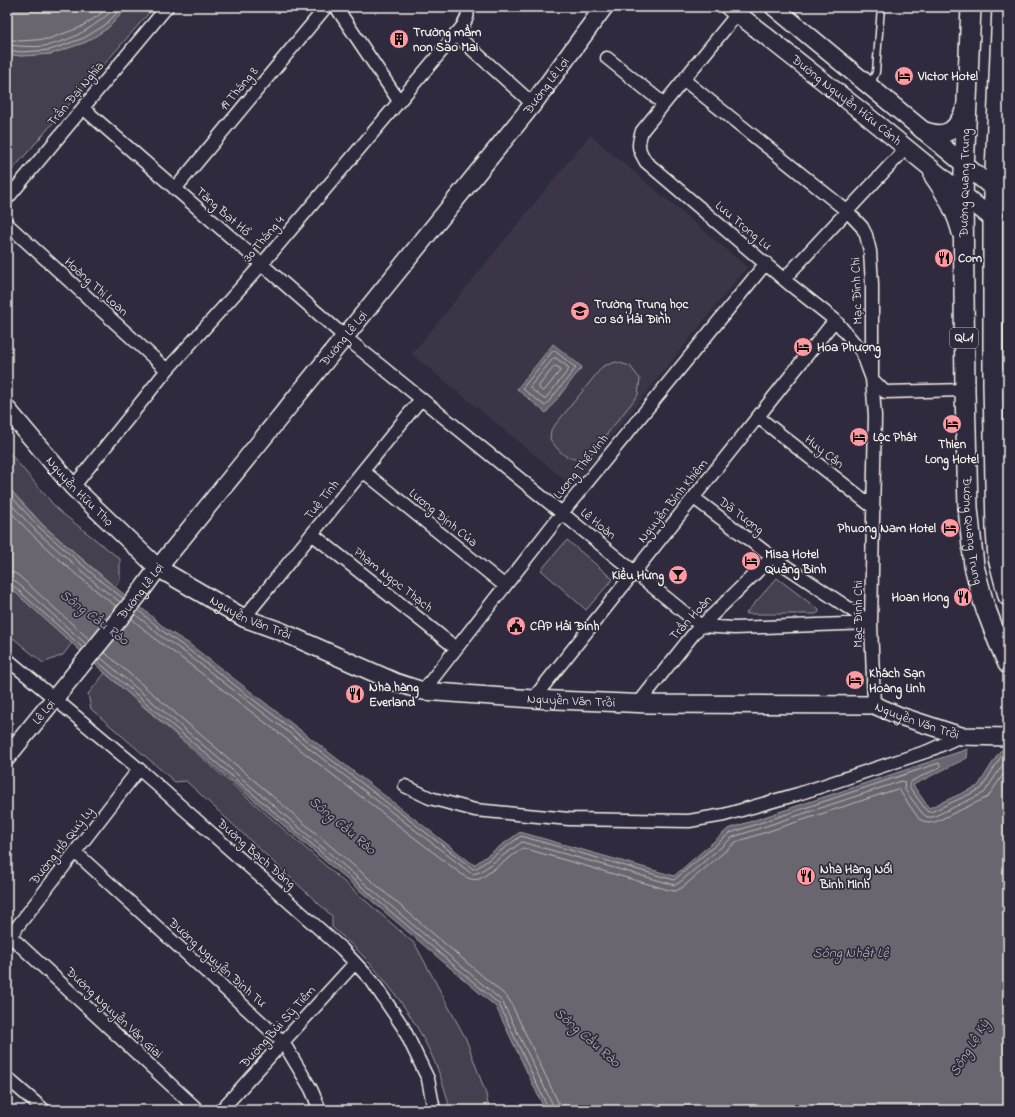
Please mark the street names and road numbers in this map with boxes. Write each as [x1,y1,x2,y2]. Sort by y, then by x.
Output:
street label: Đường Nguyễn Hữu Cảnh [787,50,906,150]
street label: Đường Lê Lợi [518,53,574,119]
street label: Trần Đại Nghĩa [43,57,110,131]
street label: 19 Tháng 8 [215,63,264,116]
street label: Đường Quang Trung [955,128,976,238]
street label: Tăng Bạt Hổ [191,183,255,242]
street label: Lưu Trọng Lư [710,197,776,257]
street label: 30 Tháng 4 [239,211,290,267]
street label: Hoàng Thị Loan [59,253,132,322]
street label: Mạc Đĩnh Chi [846,257,868,325]
street label: Đường Lê Lợi [314,306,372,371]
road number: QL.1 [950,328,978,348]
street label: Lương Thế Vinh [549,430,614,504]
street label: Huy Cận [800,430,848,474]
street label: Nguyễn Hữu Thọ [41,452,118,531]
street label: Nguyễn Bỉnh Khiêm [633,455,714,548]
street label: Đường Quang Trung [957,475,988,587]
street label: Tuệ Tĩnh [300,476,344,524]
street label: Lương Định Của [404,484,482,553]
street label: Dã Tượng [713,492,768,540]
street label: Lê Hoàn [576,504,620,544]
street label: Phạm Ngọc Thạch [349,543,437,618]
street label: Đường Lê Lợi [112,558,168,624]
street label: Mạc Đĩnh Chi [849,580,868,648]
street label: Nguyễn Văn Trỗi [206,591,295,644]
street label: Trần Hoàn [665,591,717,645]
street label: Nguyễn Văn Trỗi [526,689,616,712]
street label: Lê Lợi [27,695,60,729]
street label: Nguyễn Văn Trỗi [872,697,962,744]
street label: Đường Hồ Quý Ly [25,803,100,891]
street label: Đường Bạch Đằng [211,814,300,894]
street label: Đường Nguyễn Đình Tư [162,913,271,1013]
street label: Đường Nguyễn Văn Giai [60,962,167,1064]
street label: Đường Bùi Sỹ Tiêm [235,981,321,1074]

